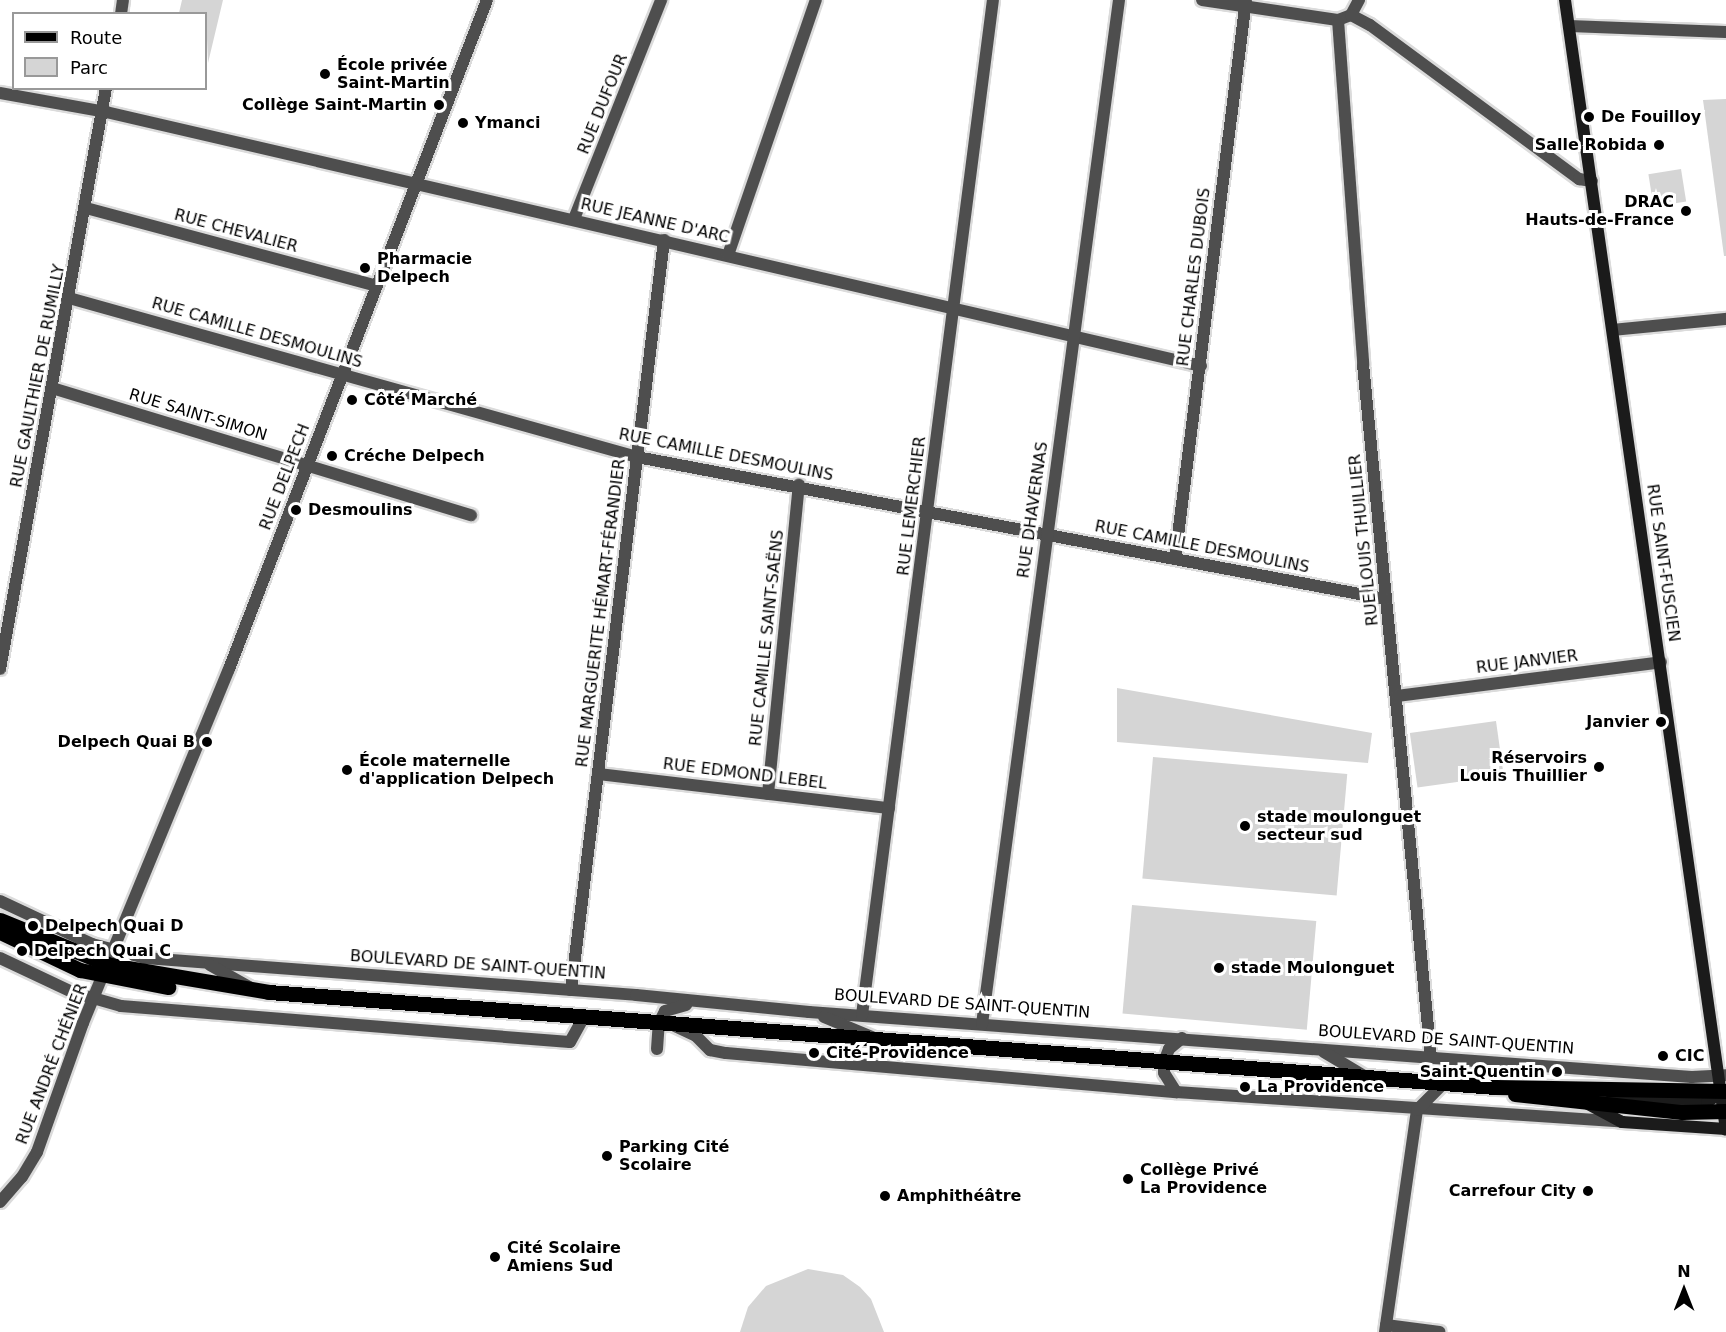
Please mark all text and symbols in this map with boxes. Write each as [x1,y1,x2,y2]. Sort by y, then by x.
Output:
legend [12,12,207,90]
text: Route [70,27,122,48]
street label: RUE DUFOUR [574,51,632,157]
place label: École privée Saint-Martin [337,55,450,93]
text: Parc [70,57,108,78]
marker: École privée Saint-Martin [318,67,332,81]
place label: Collège Saint-Martin [242,95,427,115]
marker: Collège Saint-Martin [432,98,446,112]
place label: De Fouilloy [1601,107,1701,127]
marker: De Fouilloy [1582,110,1596,124]
place label: Ymanci [475,113,540,133]
marker: Ymanci [456,116,470,130]
place label: Salle Robida [1535,135,1647,155]
marker: Salle Robida [1652,138,1666,152]
street label: RUE CHARLES DUBOIS [1174,187,1214,367]
place label: DRAC Hauts-de-France [1525,192,1674,230]
street label: RUE JEANNE D'ARC [579,195,731,247]
marker: DRAC Hauts-de-France [1679,204,1693,218]
street label: RUE CHEVALIER [172,205,300,257]
place label: Pharmacie Delpech [377,249,472,287]
marker: Pharmacie Delpech [358,261,372,275]
street label: RUE GAULTHIER DE RUMILLY [7,263,69,489]
street label: RUE CAMILLE DESMOULINS [150,294,364,372]
street label: RUE SAINT-SIMON [127,385,269,445]
place label: Côté Marché [364,390,477,410]
marker: Côté Marché [345,393,359,407]
street label: RUE DELPECH [256,421,314,533]
street label: RUE CAMILLE DESMOULINS [617,425,835,485]
street label: RUE LEMERCHIER [894,435,930,577]
street label: RUE DHAVERNAS [1014,441,1052,579]
place label: Créche Delpech [344,446,485,466]
marker: Créche Delpech [325,449,339,463]
street label: RUE LOUIS THUILLIER [1345,453,1383,627]
street label: RUE MARGUERITE HÉMART-FÉRANDIER [573,458,629,768]
street label: RUE SAINT-FUSCIEN [1642,483,1684,643]
place label: Desmoulins [308,500,413,520]
marker: Desmoulins [289,503,303,517]
street label: RUE CAMILLE DESMOULINS [1093,517,1311,577]
street label: RUE CAMILLE SAINT-SAËNS [746,529,788,747]
street label: RUE JANVIER [1475,646,1579,678]
place label: Janvier [1586,712,1649,732]
marker: Janvier [1654,715,1668,729]
place label: Delpech Quai B [58,732,195,752]
marker: Delpech Quai B [200,735,214,749]
place label: Réservoirs Louis Thuillier [1459,748,1587,786]
place label: École maternelle d'application Delpech [359,751,554,789]
street label: RUE EDMOND LEBEL [662,754,828,794]
marker: Réservoirs Louis Thuillier [1592,760,1606,774]
marker: École maternelle d'application Delpech [340,763,354,777]
place label: stade moulonguet secteur sud [1257,807,1421,845]
marker: stade moulonguet secteur sud [1238,819,1252,833]
place label: Delpech Quai D [45,916,183,936]
marker: Delpech Quai D [26,919,40,933]
place label: Delpech Quai C [34,941,171,961]
marker: Delpech Quai C [15,944,29,958]
street label: BOULEVARD DE SAINT-QUENTIN [349,946,607,984]
place label: stade Moulonguet [1231,958,1394,978]
marker: stade Moulonguet [1212,961,1226,975]
street label: RUE ANDRÉ CHÉNIER [12,981,92,1147]
street label: BOULEVARD DE SAINT-QUENTIN [833,985,1091,1023]
street label: BOULEVARD DE SAINT-QUENTIN [1317,1021,1575,1059]
place label: Cité-Providence [826,1043,969,1063]
marker: Cité-Providence [807,1046,821,1060]
place label: CIC [1675,1046,1704,1066]
marker: CIC [1656,1049,1670,1063]
place label: Saint-Quentin [1420,1062,1545,1082]
marker: Saint-Quentin [1550,1065,1564,1079]
place label: La Providence [1257,1077,1384,1097]
marker: La Providence [1238,1080,1252,1094]
place label: Parking Cité Scolaire [619,1137,729,1175]
marker: Parking Cité Scolaire [600,1149,614,1163]
place label: Collège Privé La Providence [1140,1160,1267,1198]
marker: Collège Privé La Providence [1121,1172,1135,1186]
place label: Carrefour City [1449,1181,1576,1201]
marker: Carrefour City [1581,1184,1595,1198]
place label: Amphithéâtre [897,1186,1021,1206]
marker: Amphithéâtre [878,1189,892,1203]
place label: Cité Scolaire Amiens Sud [507,1238,621,1276]
marker: Cité Scolaire Amiens Sud [488,1250,502,1264]
north arrow [1654,1260,1714,1320]
text: N [1677,1262,1691,1281]

